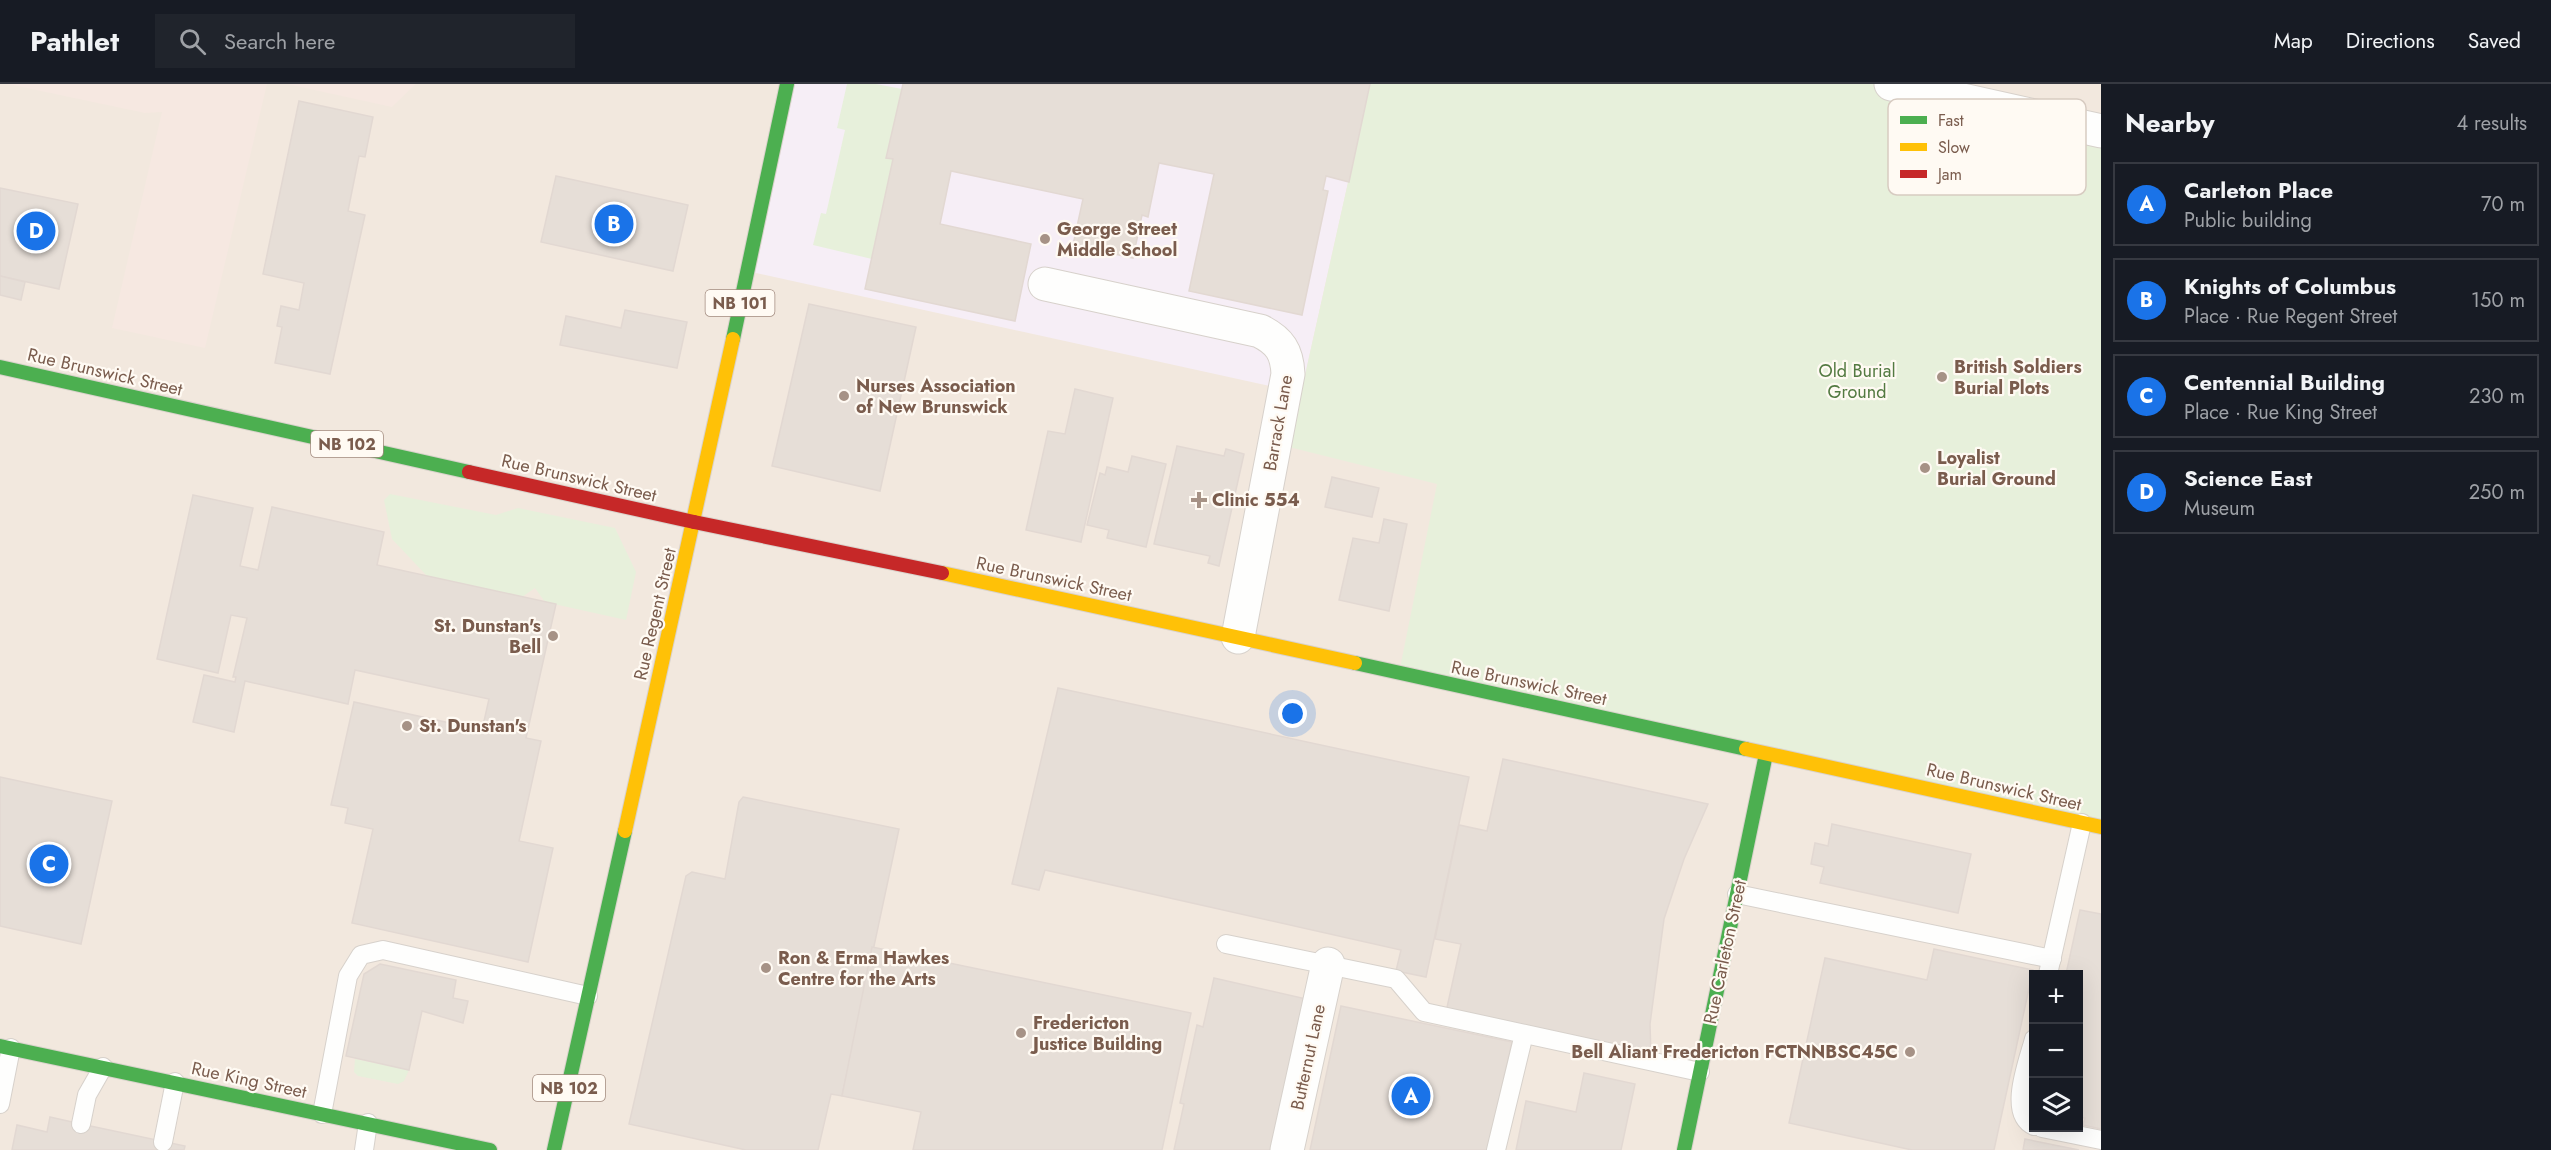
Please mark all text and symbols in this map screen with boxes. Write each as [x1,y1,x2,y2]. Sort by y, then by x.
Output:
search box [155,14,575,68]
text: Pathlet [30,21,119,62]
icon: search [176,25,209,58]
text: Search here [224,25,335,57]
text: Map [2274,26,2313,56]
text: Directions [2346,26,2435,56]
text: Saved [2468,26,2521,56]
legend [1888,99,2086,195]
text: Nearby [2125,104,2214,142]
text: Fast [1938,109,1964,132]
text: 4 results [2456,109,2527,138]
text: Slow [1938,136,1970,159]
text: Jam [1936,163,1962,186]
text: Carleton Place [2184,174,2333,206]
text: A [2139,190,2154,219]
text: 70 m [2481,190,2525,219]
pin: B [594,202,634,246]
text: Public building [2184,206,2312,235]
pin: D [16,208,56,254]
place label: George Street Middle School [1057,216,1177,263]
marker: George Street Middle School [1038,232,1052,246]
text: Knights of Columbus [2184,270,2396,302]
text: B [2140,286,2153,315]
text: 150 m [2471,286,2525,315]
road number: NB 101 [706,290,774,316]
text: Place · Rue Regent Street [2184,302,2397,331]
street label: Rue Brunswick Street [25,342,186,403]
place label: British Soldiers Burial Plots [1954,354,2082,401]
park label: Old Burial Ground [1818,358,1896,405]
text: Centennial Building [2184,366,2385,398]
marker: British Soldiers Burial Plots [1935,370,1949,384]
place label: Nurses Association of New Brunswick [856,373,1016,420]
street label: Barrack Lane [1257,373,1299,473]
text: C [2139,382,2154,411]
text: 230 m [2469,382,2525,411]
marker: Nurses Association of New Brunswick [837,389,851,403]
text: Place · Rue King Street [2184,398,2377,427]
road number: NB 102 [311,431,383,457]
place label: Loyalist Burial Ground [1937,445,2056,492]
street label: Rue Brunswick Street [499,448,660,509]
marker: Loyalist Burial Ground [1918,461,1932,475]
text: Science East [2184,462,2312,494]
text: D [2139,478,2154,507]
text: 250 m [2469,478,2525,507]
place label: Clinic 554 [1212,487,1300,513]
marker: Clinic 554 [1190,491,1208,509]
text: Museum [2184,494,2255,523]
street label: Rue Regent Street [627,545,683,683]
street label: Rue Brunswick Street [974,550,1135,608]
place label: St. Dunstan's Bell [434,613,541,660]
marker: St. Dunstan's Bell [546,629,560,643]
street label: Rue Brunswick Street [1449,654,1610,712]
your location [1278,699,1307,728]
place label: St. Dunstan's [419,713,526,739]
marker: St. Dunstan's [400,719,414,733]
street label: Rue Brunswick Street [1924,757,2085,818]
pin: C [29,842,68,886]
street label: Rue Carleton Street [1697,877,1753,1026]
place label: Ron & Erma Hawkes Centre for the Arts [778,945,949,992]
marker: Ron & Erma Hawkes Centre for the Arts [759,961,773,975]
map controls [2029,970,2083,1132]
button: + [2029,970,2083,1024]
street label: Butternut Lane [1284,1002,1332,1112]
place label: Fredericton Justice Building [1030,1010,1162,1057]
button: − [2029,1024,2083,1078]
marker: Fredericton Justice Building [1014,1026,1028,1040]
place label: Bell Aliant Fredericton FCTNNBSC45C [1571,1039,1898,1065]
marker: Bell Aliant Fredericton FCTNNBSC45C [1903,1045,1917,1059]
street label: Rue King Street [189,1055,310,1105]
pin: A [1392,1074,1430,1118]
road number: NB 102 [533,1075,605,1101]
button: layers [2029,1078,2083,1132]

